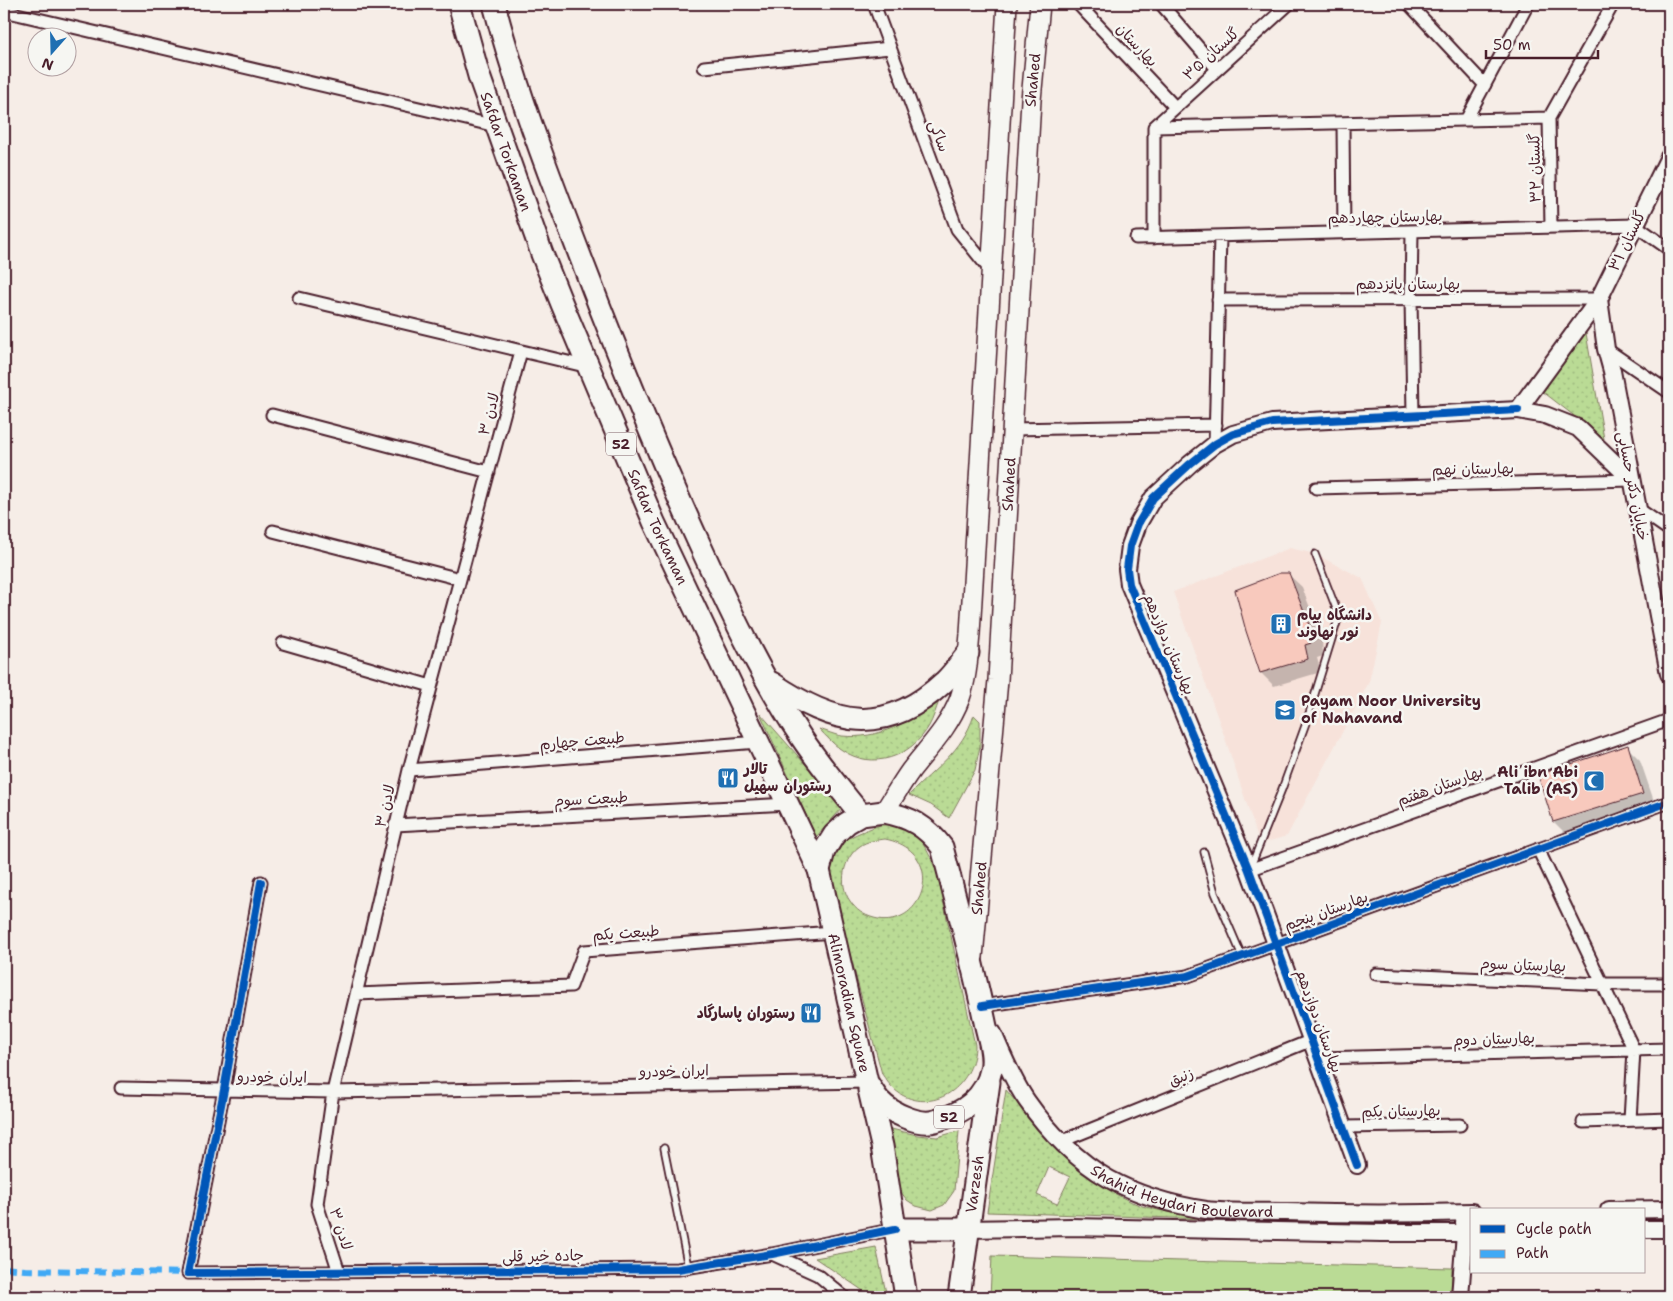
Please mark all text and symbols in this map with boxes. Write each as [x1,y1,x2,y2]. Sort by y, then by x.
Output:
street label: بهارستان [1112,19,1162,71]
street label: گلستان ۳۵ [1178,23,1244,85]
north arrow [28,28,78,78]
scale bar [1486,28,1598,60]
text: 50 m [1493,35,1531,55]
street label: Shahed [1021,52,1045,108]
text: N [39,54,56,75]
street label: Safdar Torkaman [475,89,536,214]
street label: ساکی [924,117,954,155]
street label: گلستان ۳۲ [1524,133,1546,203]
street label: بهارستان چهاردهم [1327,206,1443,230]
street label: گلستان ۳۱ [1604,207,1650,275]
street label: بهارستان پانزدهم [1356,274,1460,296]
street label: لادن ۳ [474,390,504,438]
street label: خیابان دکتر حسابی [1613,430,1653,542]
road number: 52 [606,432,636,456]
street label: Shahed [998,457,1021,512]
street label: بهارستان نهم [1432,458,1514,482]
street label: Safdar Torkaman [623,466,692,588]
street label: بهارستان دوازدهم [1138,590,1199,698]
place label: دانشگاه پیام نور نهاوند [1297,605,1372,642]
building icon: دانشگاه پیام نور نهاوند [1269,612,1293,636]
place label: Payam Noor University of Nahavand [1301,691,1481,728]
school or university icon: Payam Noor University of Nahavand [1273,698,1297,722]
street label: طبیعت چهارم [539,727,626,756]
place label: تالار رستوران سهیل [742,759,832,796]
street label: بهارستان هفتم [1394,761,1486,813]
place label: Ali ibn Abi Talib (AS) [1497,762,1578,799]
restaurant icon: تالار رستوران سهیل [716,766,740,790]
mosque icon: Ali ibn Abi Talib (AS) [1582,769,1606,793]
street label: لادن ۳ [370,783,400,829]
street label: طبیعت سوم [553,787,629,813]
street label: Shahed [967,860,992,916]
street label: بهارستان پنجم [1281,887,1371,937]
street label: طبیعت یکم [592,921,660,947]
street label: Alimoradian Square [823,931,875,1075]
street label: بهارستان سوم [1480,954,1566,978]
street label: بهارستان دوازدهم [1290,966,1347,1076]
restaurant icon: رستوران پاسارگاد [799,1001,823,1025]
place label: رستوران پاسارگاد [697,1003,795,1023]
street label: بهارستان دوم [1453,1028,1535,1052]
street label: ایران خودرو [638,1060,709,1082]
street label: زنبق [1166,1063,1196,1091]
street label: ایران خودرو [236,1066,307,1088]
street label: بهارستان یکم [1361,1100,1441,1124]
road number: 52 [934,1106,964,1128]
street label: Varzesh [961,1154,989,1214]
street label: Shahid Heydari Boulevard [1087,1160,1274,1222]
street label: لادن ۳ [325,1205,357,1253]
legend [1470,1208,1646,1274]
text: Cycle path [1516,1219,1592,1239]
text: Path [1516,1243,1549,1263]
street label: جاده خیر قلی [502,1245,584,1267]

